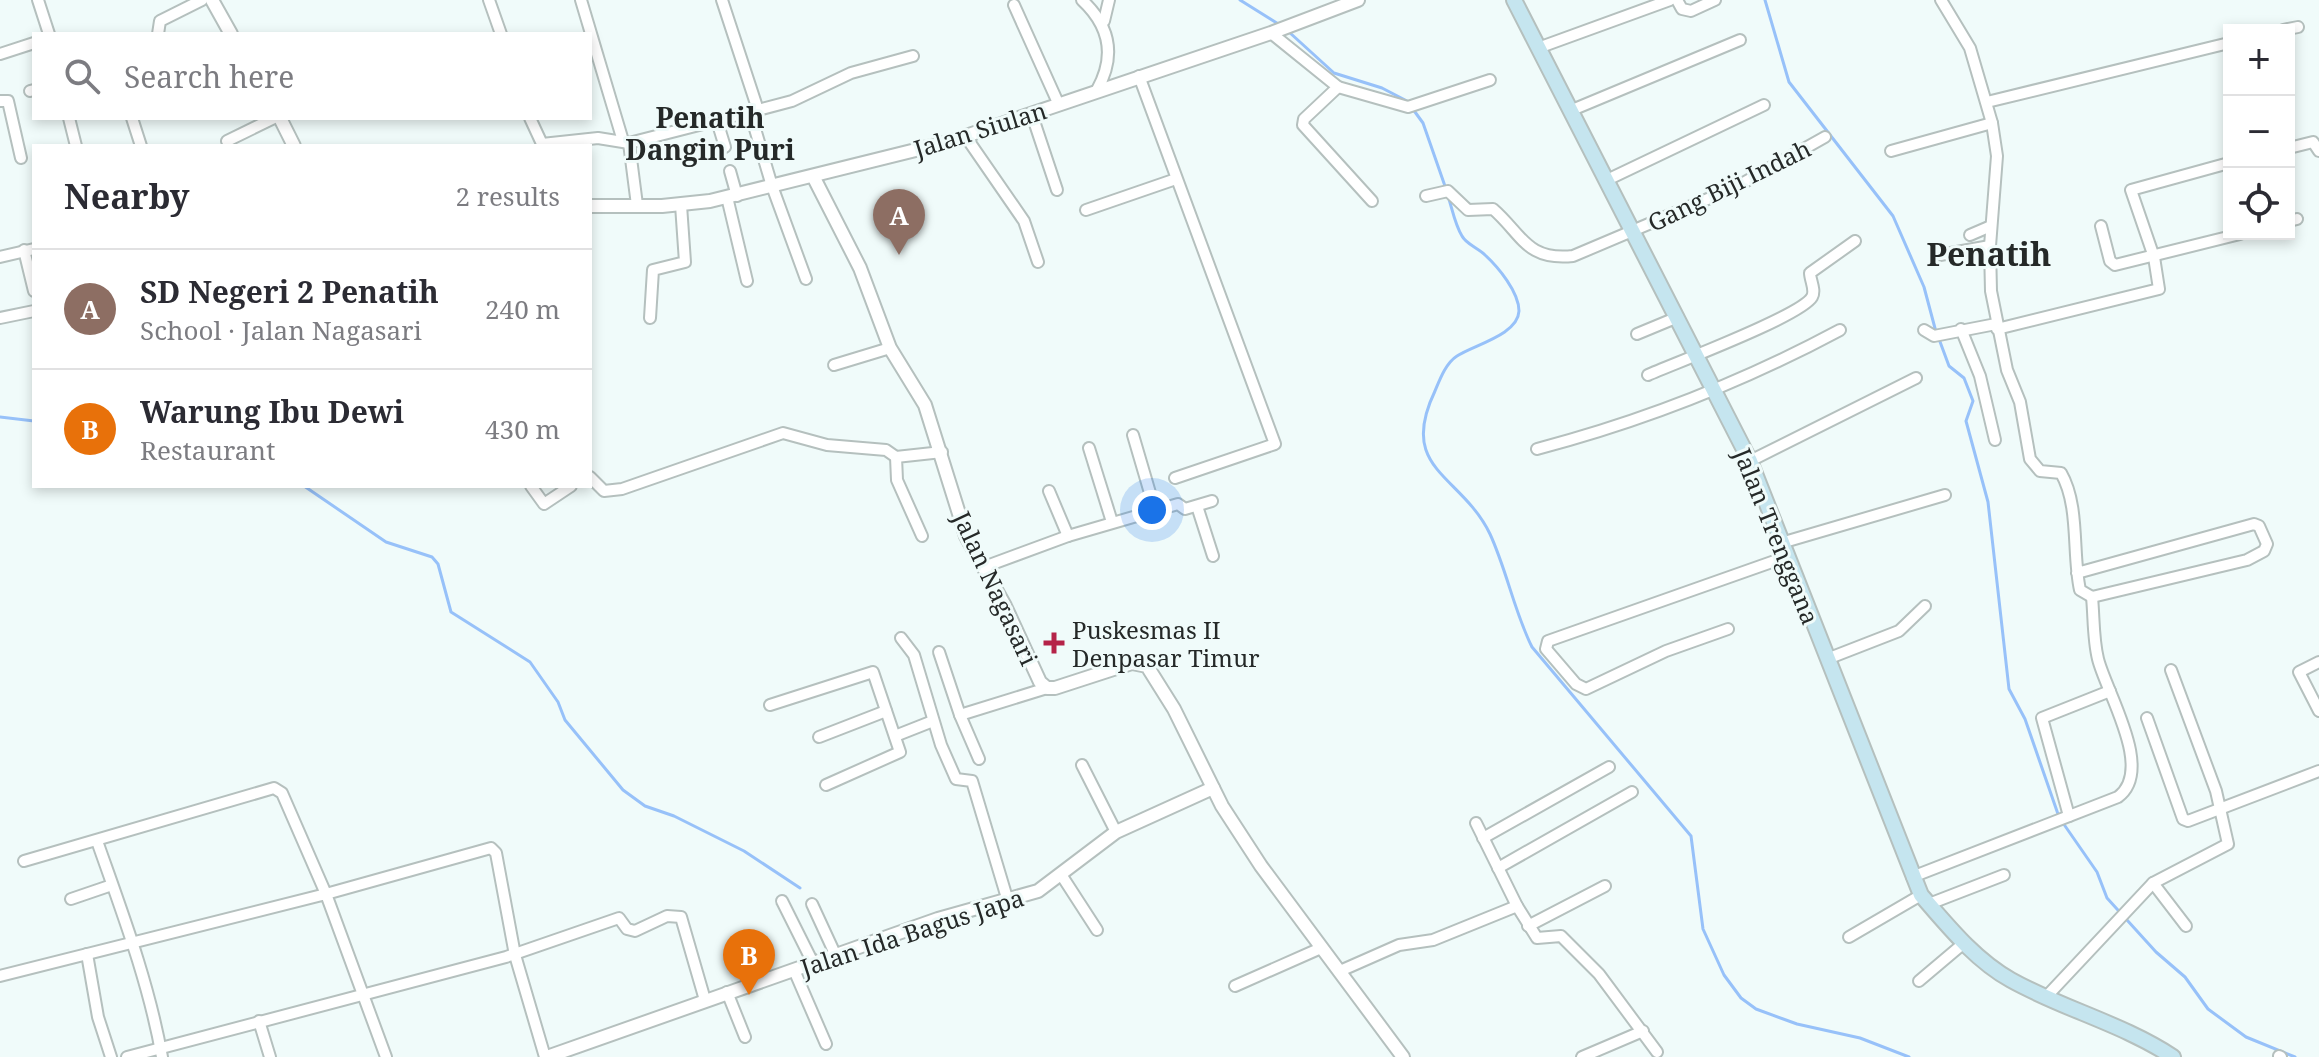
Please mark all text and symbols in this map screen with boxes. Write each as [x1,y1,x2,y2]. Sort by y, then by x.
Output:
map controls [2223,24,2295,240]
button: + [2223,24,2295,96]
search box [32,32,592,120]
icon: search [60,54,104,98]
text: Search here [124,56,294,97]
street label: Jalan Siulan [909,93,1050,165]
button: − [2223,96,2295,168]
district label: Penatih Dangin Puri [625,98,795,168]
street label: Gang Biji Indah [1642,131,1816,239]
button: locate [2223,168,2295,240]
text: Nearby [64,173,190,219]
text: 2 results [455,178,560,214]
pin: A [873,189,925,255]
district label: Penatih [1927,232,2051,275]
text: SD Negeri 2 Penatih [140,271,439,312]
text: A [80,291,100,327]
text: 240 m [485,291,560,327]
text: School · Jalan Nagasari [140,312,422,348]
text: Warung Ibu Dewi [140,391,404,432]
text: B [81,411,99,447]
text: 430 m [485,411,560,447]
text: Restaurant [140,432,275,468]
street label: Jalan Trenggana [1726,442,1827,629]
your location [1132,490,1172,530]
street label: Jalan Nagasari [945,505,1046,671]
place label: Puskesmas II Denpasar Timur [1072,613,1260,674]
marker: Puskesmas II Denpasar Timur [1043,632,1065,654]
street label: Jalan Ida Bagus Japa [795,880,1028,984]
pin: B [723,929,775,995]

